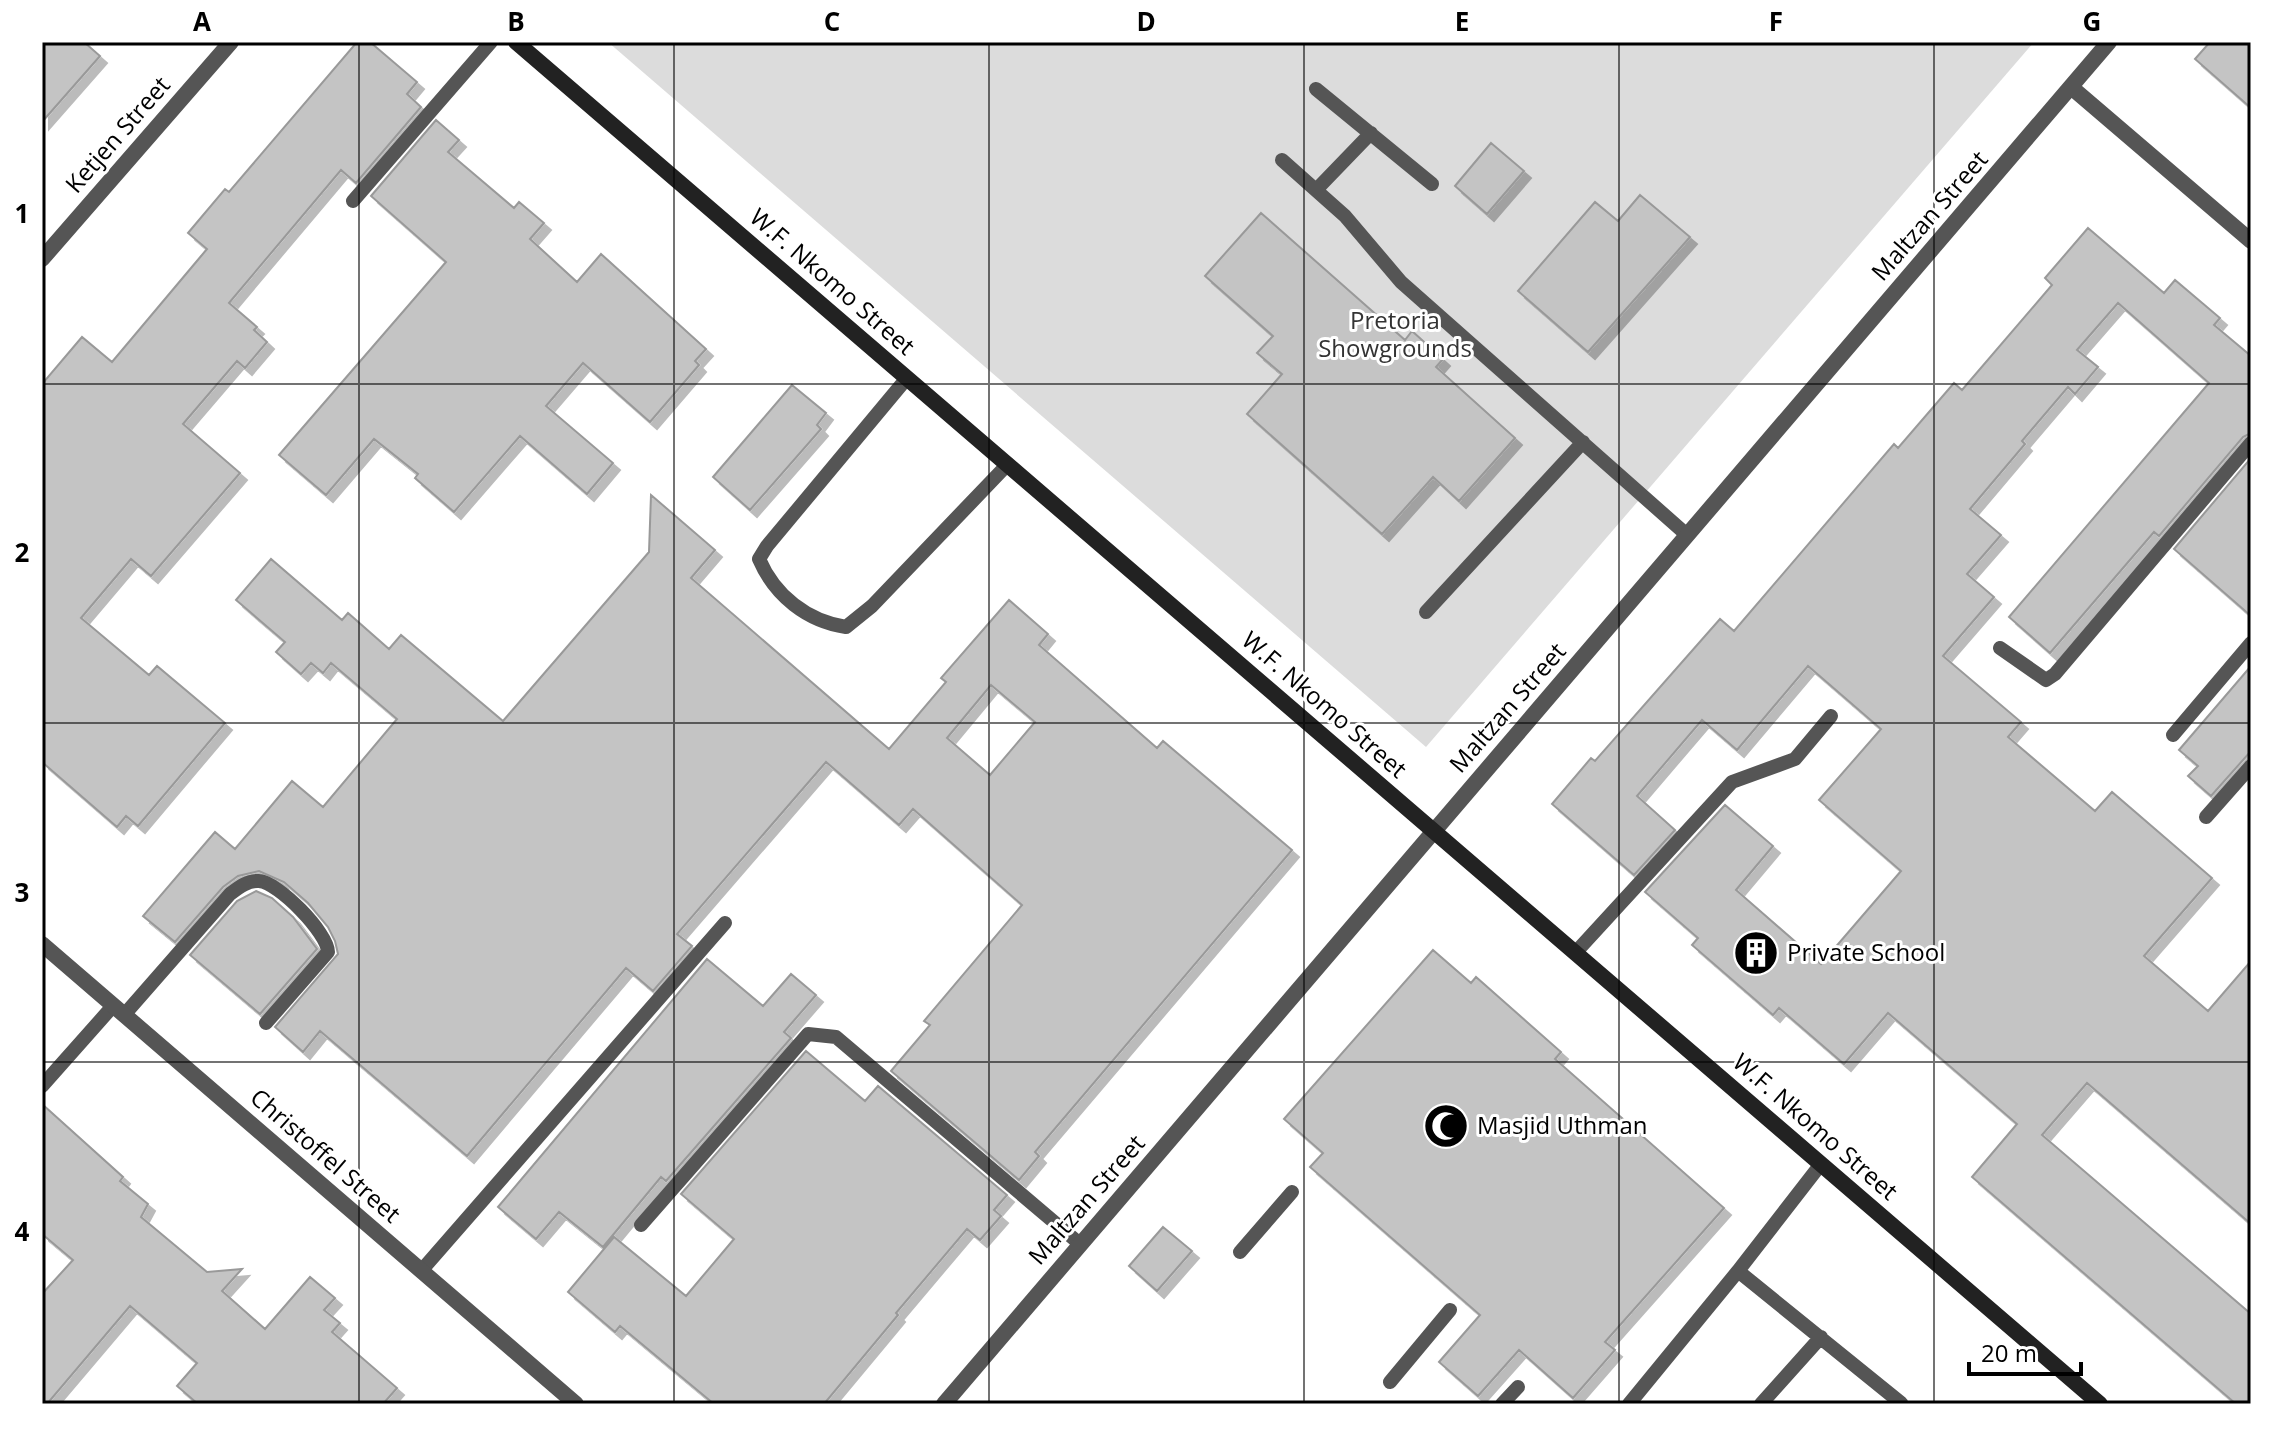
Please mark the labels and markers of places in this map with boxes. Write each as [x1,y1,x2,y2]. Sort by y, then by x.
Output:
building icon: Private School [1732,929,1780,977]
place label: Private School [1787,935,1945,968]
mosque icon: Masjid Uthman [1422,1102,1470,1150]
place label: Masjid Uthman [1477,1108,1647,1141]

